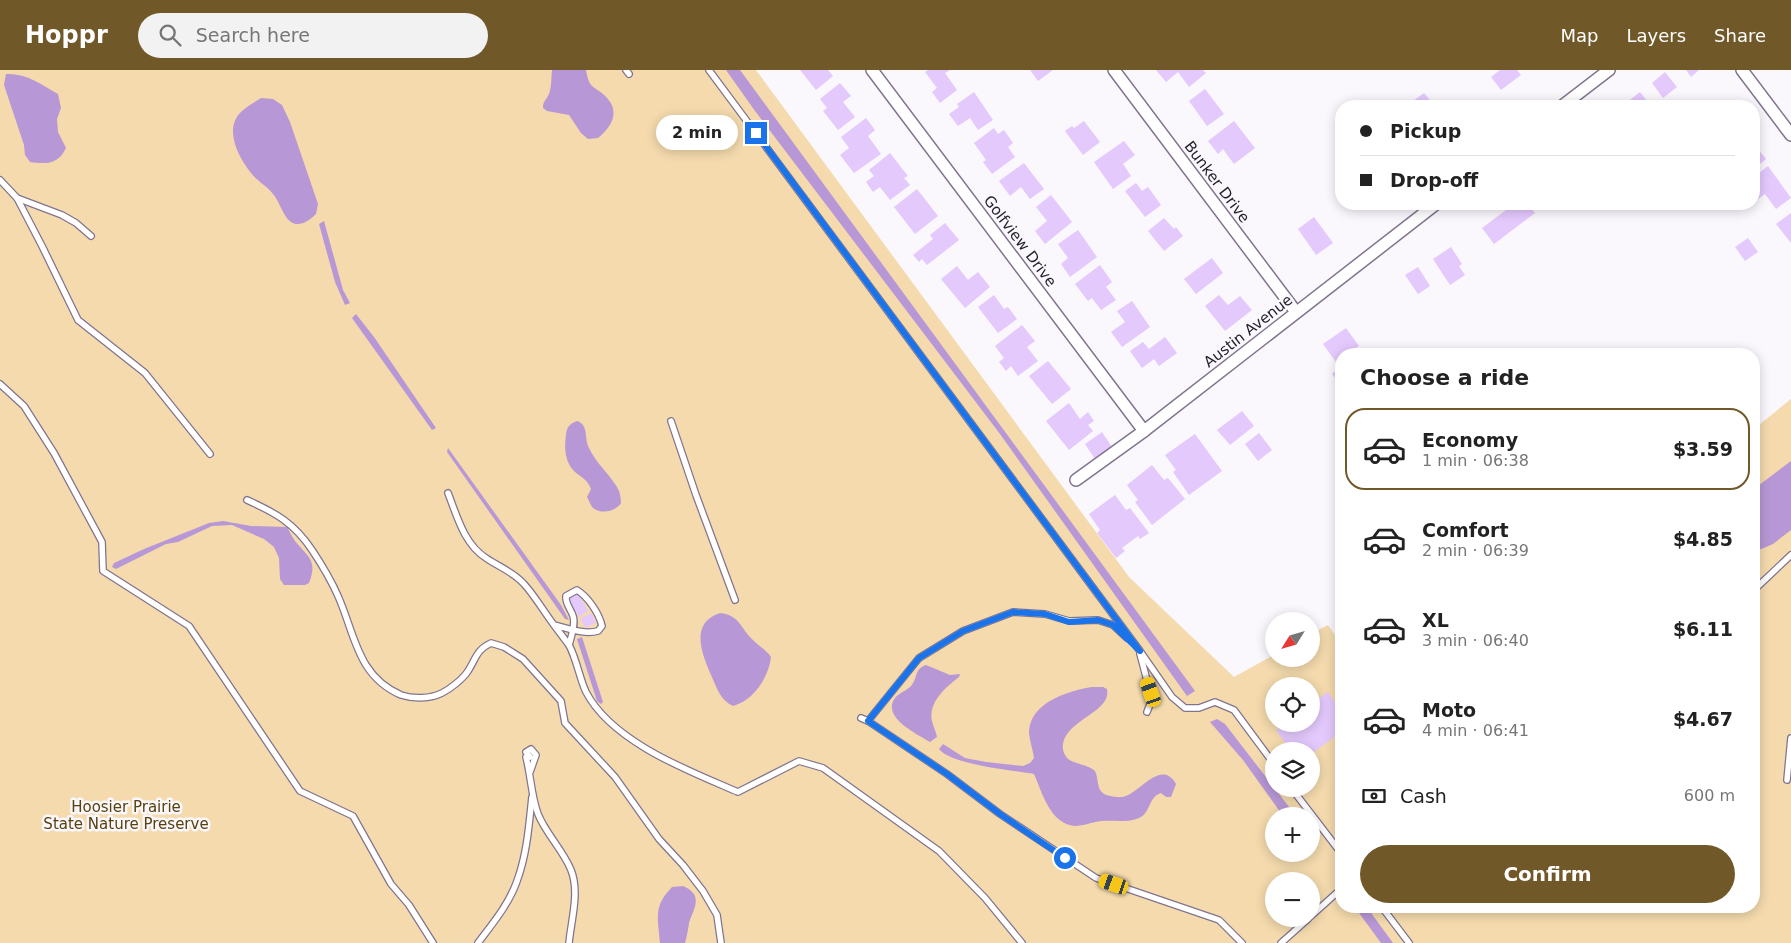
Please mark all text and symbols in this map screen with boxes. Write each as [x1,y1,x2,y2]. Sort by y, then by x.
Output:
search box [138,13,488,58]
text: Hoppr [25,21,108,49]
icon: search [156,21,184,49]
text: Search here [196,24,310,46]
text: Map [1560,25,1598,46]
text: Layers [1626,25,1686,46]
text: Share [1714,25,1766,46]
callout: 2 min [656,116,738,150]
text: Pickup [1390,120,1461,142]
route end [745,122,767,144]
text: 2 min [672,123,722,142]
street label: Bunker Drive [1180,138,1254,226]
text: Drop-off [1390,169,1478,191]
street label: Golfview Drive [980,192,1060,290]
street label: Austin Avenue [1200,291,1296,371]
text: Choose a ride [1360,365,1529,390]
icon: car [1362,427,1407,472]
text: Economy [1422,429,1518,451]
text: $3.59 [1673,438,1733,460]
text: 1 min · 06:38 [1422,451,1529,470]
icon: car [1362,517,1407,562]
text: Comfort [1422,519,1509,541]
text: $4.85 [1673,528,1733,550]
text: 2 min · 06:39 [1422,541,1529,560]
icon: car [1362,607,1407,652]
text: XL [1422,609,1449,631]
north arrow [1265,612,1320,668]
map controls [1265,612,1320,927]
text: $6.11 [1673,618,1733,640]
text: 3 min · 06:40 [1422,631,1529,650]
car [1139,675,1162,709]
button: locate [1265,677,1320,732]
icon: car [1362,697,1407,742]
text: Moto [1422,699,1476,721]
text: $4.67 [1673,708,1733,730]
text: 4 min · 06:41 [1422,721,1529,740]
button: layers [1265,742,1320,797]
icon: cash [1360,782,1388,810]
text: Cash [1400,785,1447,807]
text: 600 m [1684,786,1735,805]
park label: Hoosier Prairie State Nature Preserve [43,798,209,833]
button: + [1265,807,1320,862]
button: Confirm [1360,845,1735,903]
route start [1054,847,1076,869]
car [1097,872,1130,896]
button: − [1265,872,1320,927]

